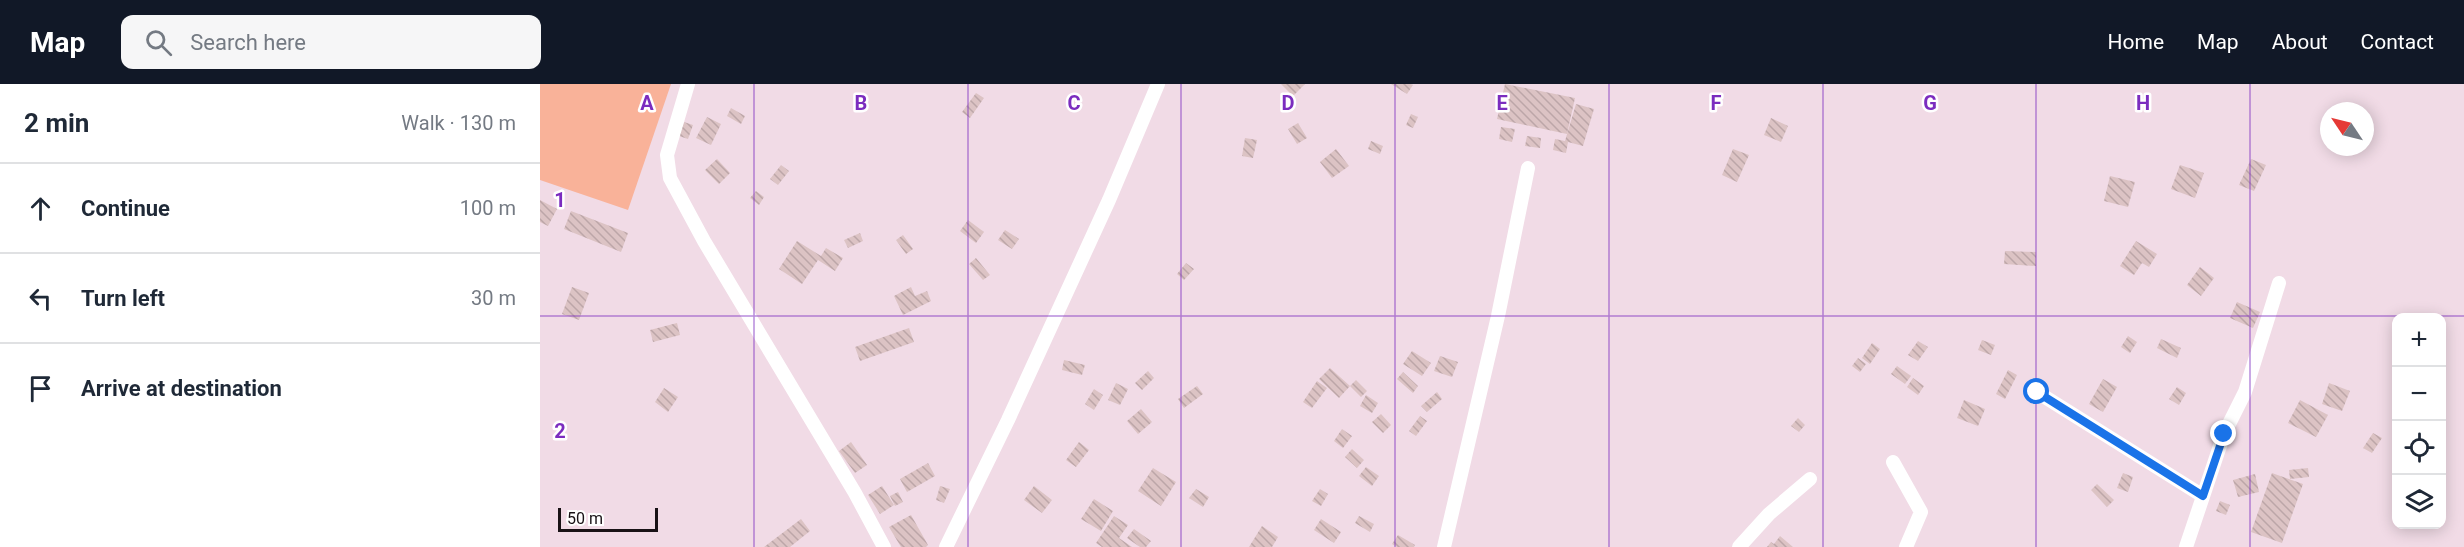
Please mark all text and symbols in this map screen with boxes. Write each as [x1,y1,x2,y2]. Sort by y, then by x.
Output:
search box [121,15,541,69]
text: Map [30,26,85,59]
icon: search [142,26,175,59]
text: Search here [190,30,306,55]
text: Home [2108,30,2164,54]
text: Map [2197,30,2239,54]
text: About [2272,30,2328,54]
text: Contact [2361,30,2434,54]
text: A [640,91,654,115]
text: B [855,91,867,115]
text: C [1067,91,1081,115]
text: D [1282,91,1295,115]
text: E [1496,91,1508,115]
text: F [1711,91,1722,115]
text: G [1923,91,1937,115]
text: H [2136,91,2150,115]
north arrow [2320,102,2374,156]
text: 2 min [24,108,89,138]
text: Walk · 130 m [401,111,516,135]
text: 1 [554,188,566,212]
icon: ahead [24,192,57,225]
text: Continue [81,196,170,221]
text: 100 m [460,196,516,220]
icon: left [24,282,57,315]
text: Turn left [81,286,165,311]
text: 30 m [471,286,516,310]
map controls [2392,313,2446,529]
button: + [2392,313,2446,367]
button: − [2392,367,2446,421]
icon: arrive [24,372,57,405]
text: Arrive at destination [81,376,282,401]
route start [2023,378,2049,404]
text: 2 [554,419,566,443]
route end [2210,420,2236,446]
button: locate [2392,421,2446,475]
button: layers [2392,475,2446,529]
scale bar [558,505,658,532]
text: 50 m [567,509,603,528]

